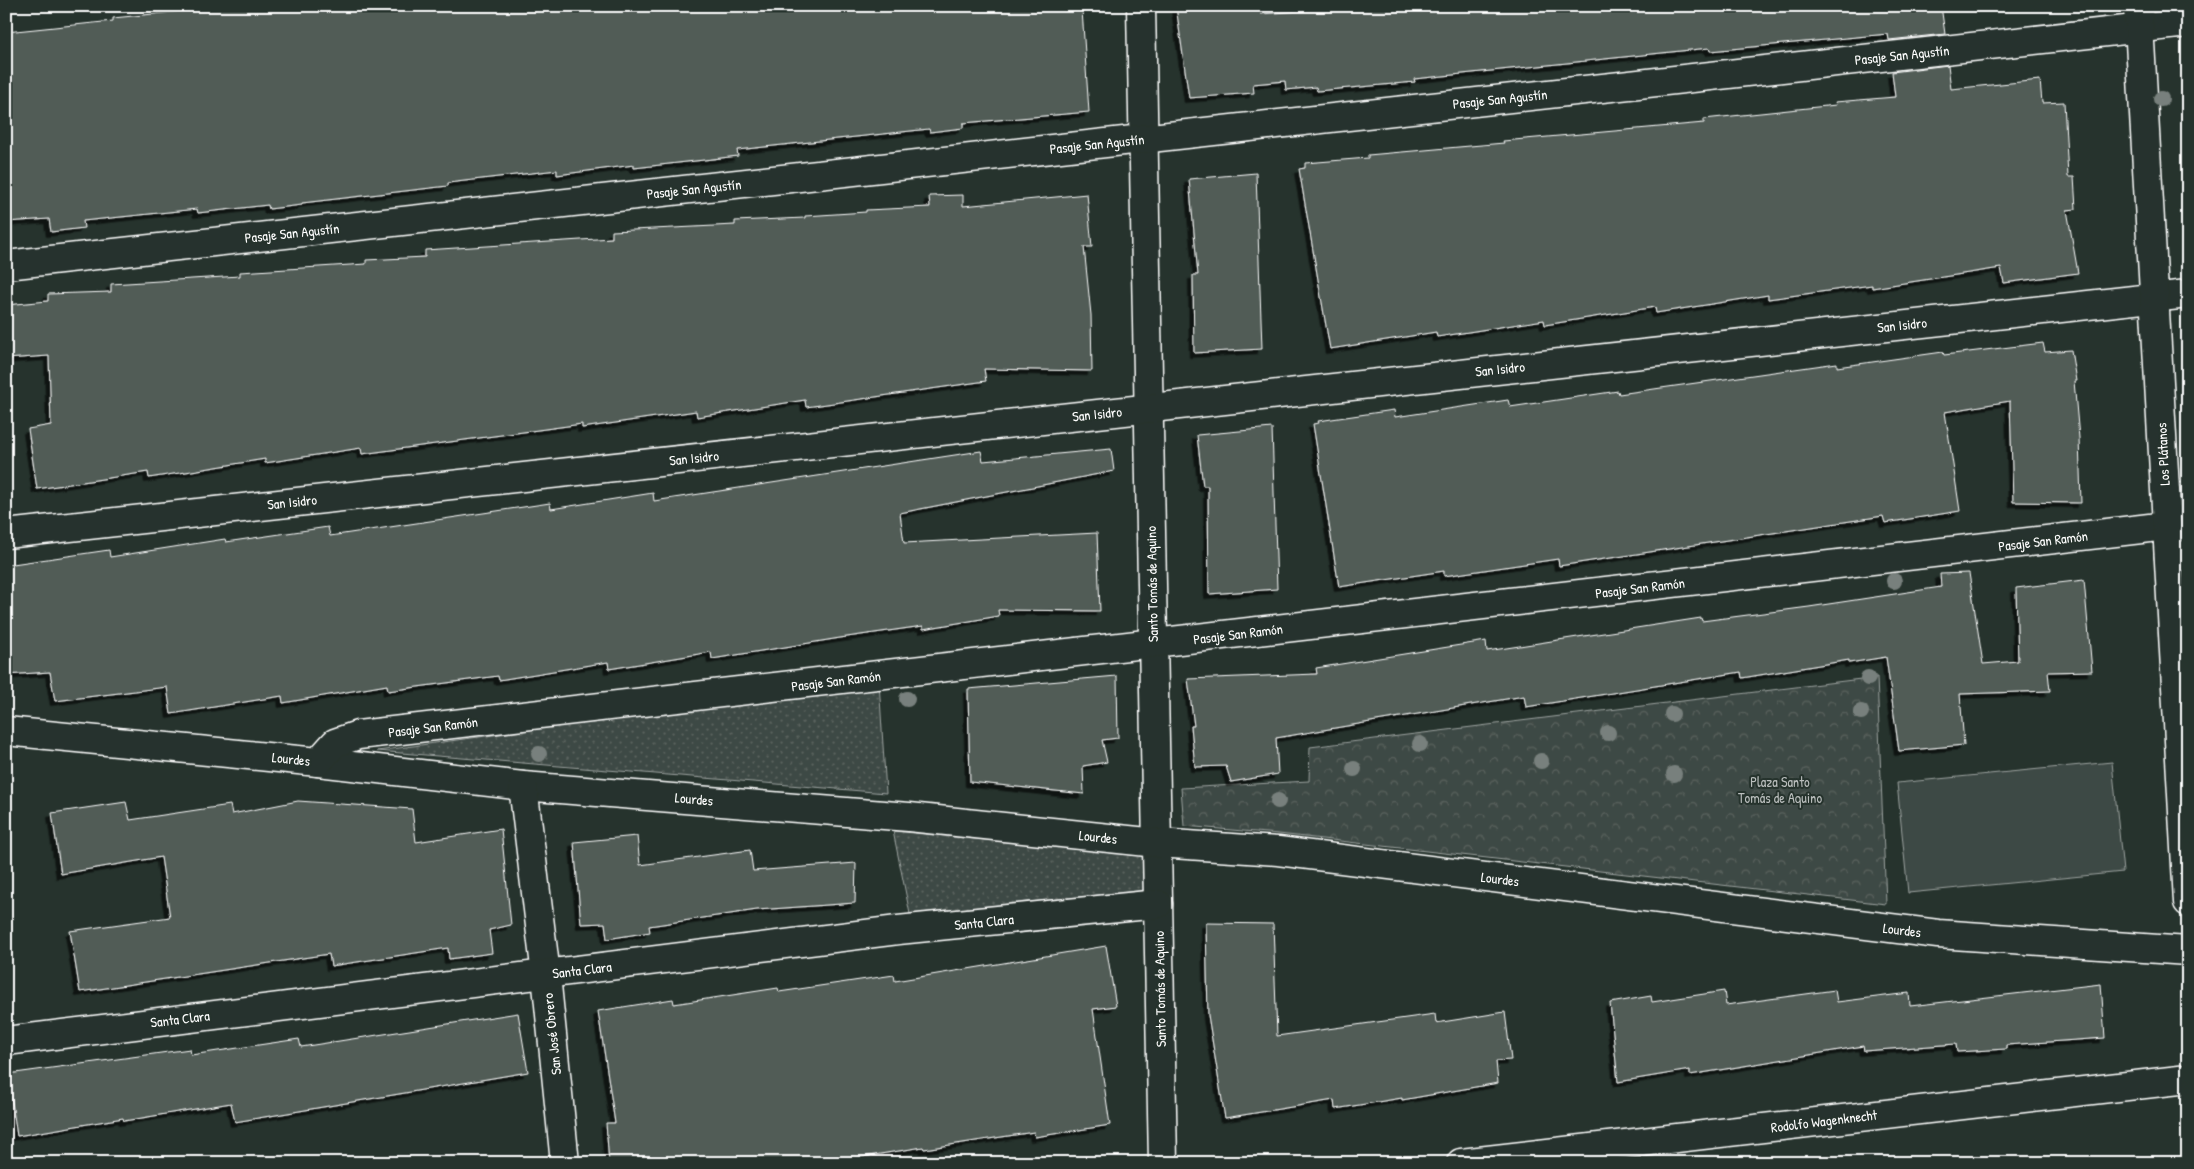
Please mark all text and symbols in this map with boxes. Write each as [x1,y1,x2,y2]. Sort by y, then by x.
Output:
street label: Pasaje San Agustín [1854,40,1950,70]
street label: Pasaje San Agustín [1452,84,1548,114]
street label: Pasaje San Agustín [1049,129,1145,159]
street label: Pasaje San Agustín [646,174,742,204]
street label: Pasaje San Agustín [244,218,340,248]
street label: San Isidro [1876,312,1928,337]
street label: San Isidro [1474,356,1526,381]
street label: San Isidro [1071,401,1123,426]
street label: Los Plátanos [2151,422,2174,486]
street label: San Isidro [668,445,720,470]
street label: San Isidro [266,489,318,514]
street label: Santo Tomás de Aquino [1141,525,1163,642]
street label: Pasaje San Ramón [1997,526,2089,556]
street label: Pasaje San Ramón [1594,573,1686,603]
street label: Pasaje San Ramón [1192,619,1284,649]
street label: Pasaje San Ramón [790,666,882,696]
street label: Pasaje San Ramón [387,712,479,742]
street label: Lourdes [271,747,311,770]
park label: Plaza Santo Tomás de Aquino [1738,772,1822,808]
street label: Lourdes [674,787,714,810]
street label: Lourdes [1078,825,1118,848]
street label: Lourdes [1480,867,1520,890]
street label: Santa Clara [953,909,1015,934]
street label: Lourdes [1882,918,1922,941]
street label: Santo Tomás de Aquino [1149,930,1171,1047]
street label: Santa Clara [551,956,613,983]
street label: San José Obrero [538,992,565,1076]
street label: Santa Clara [149,1005,211,1032]
street label: Rodolfo Wagenknecht [1770,1105,1878,1137]

